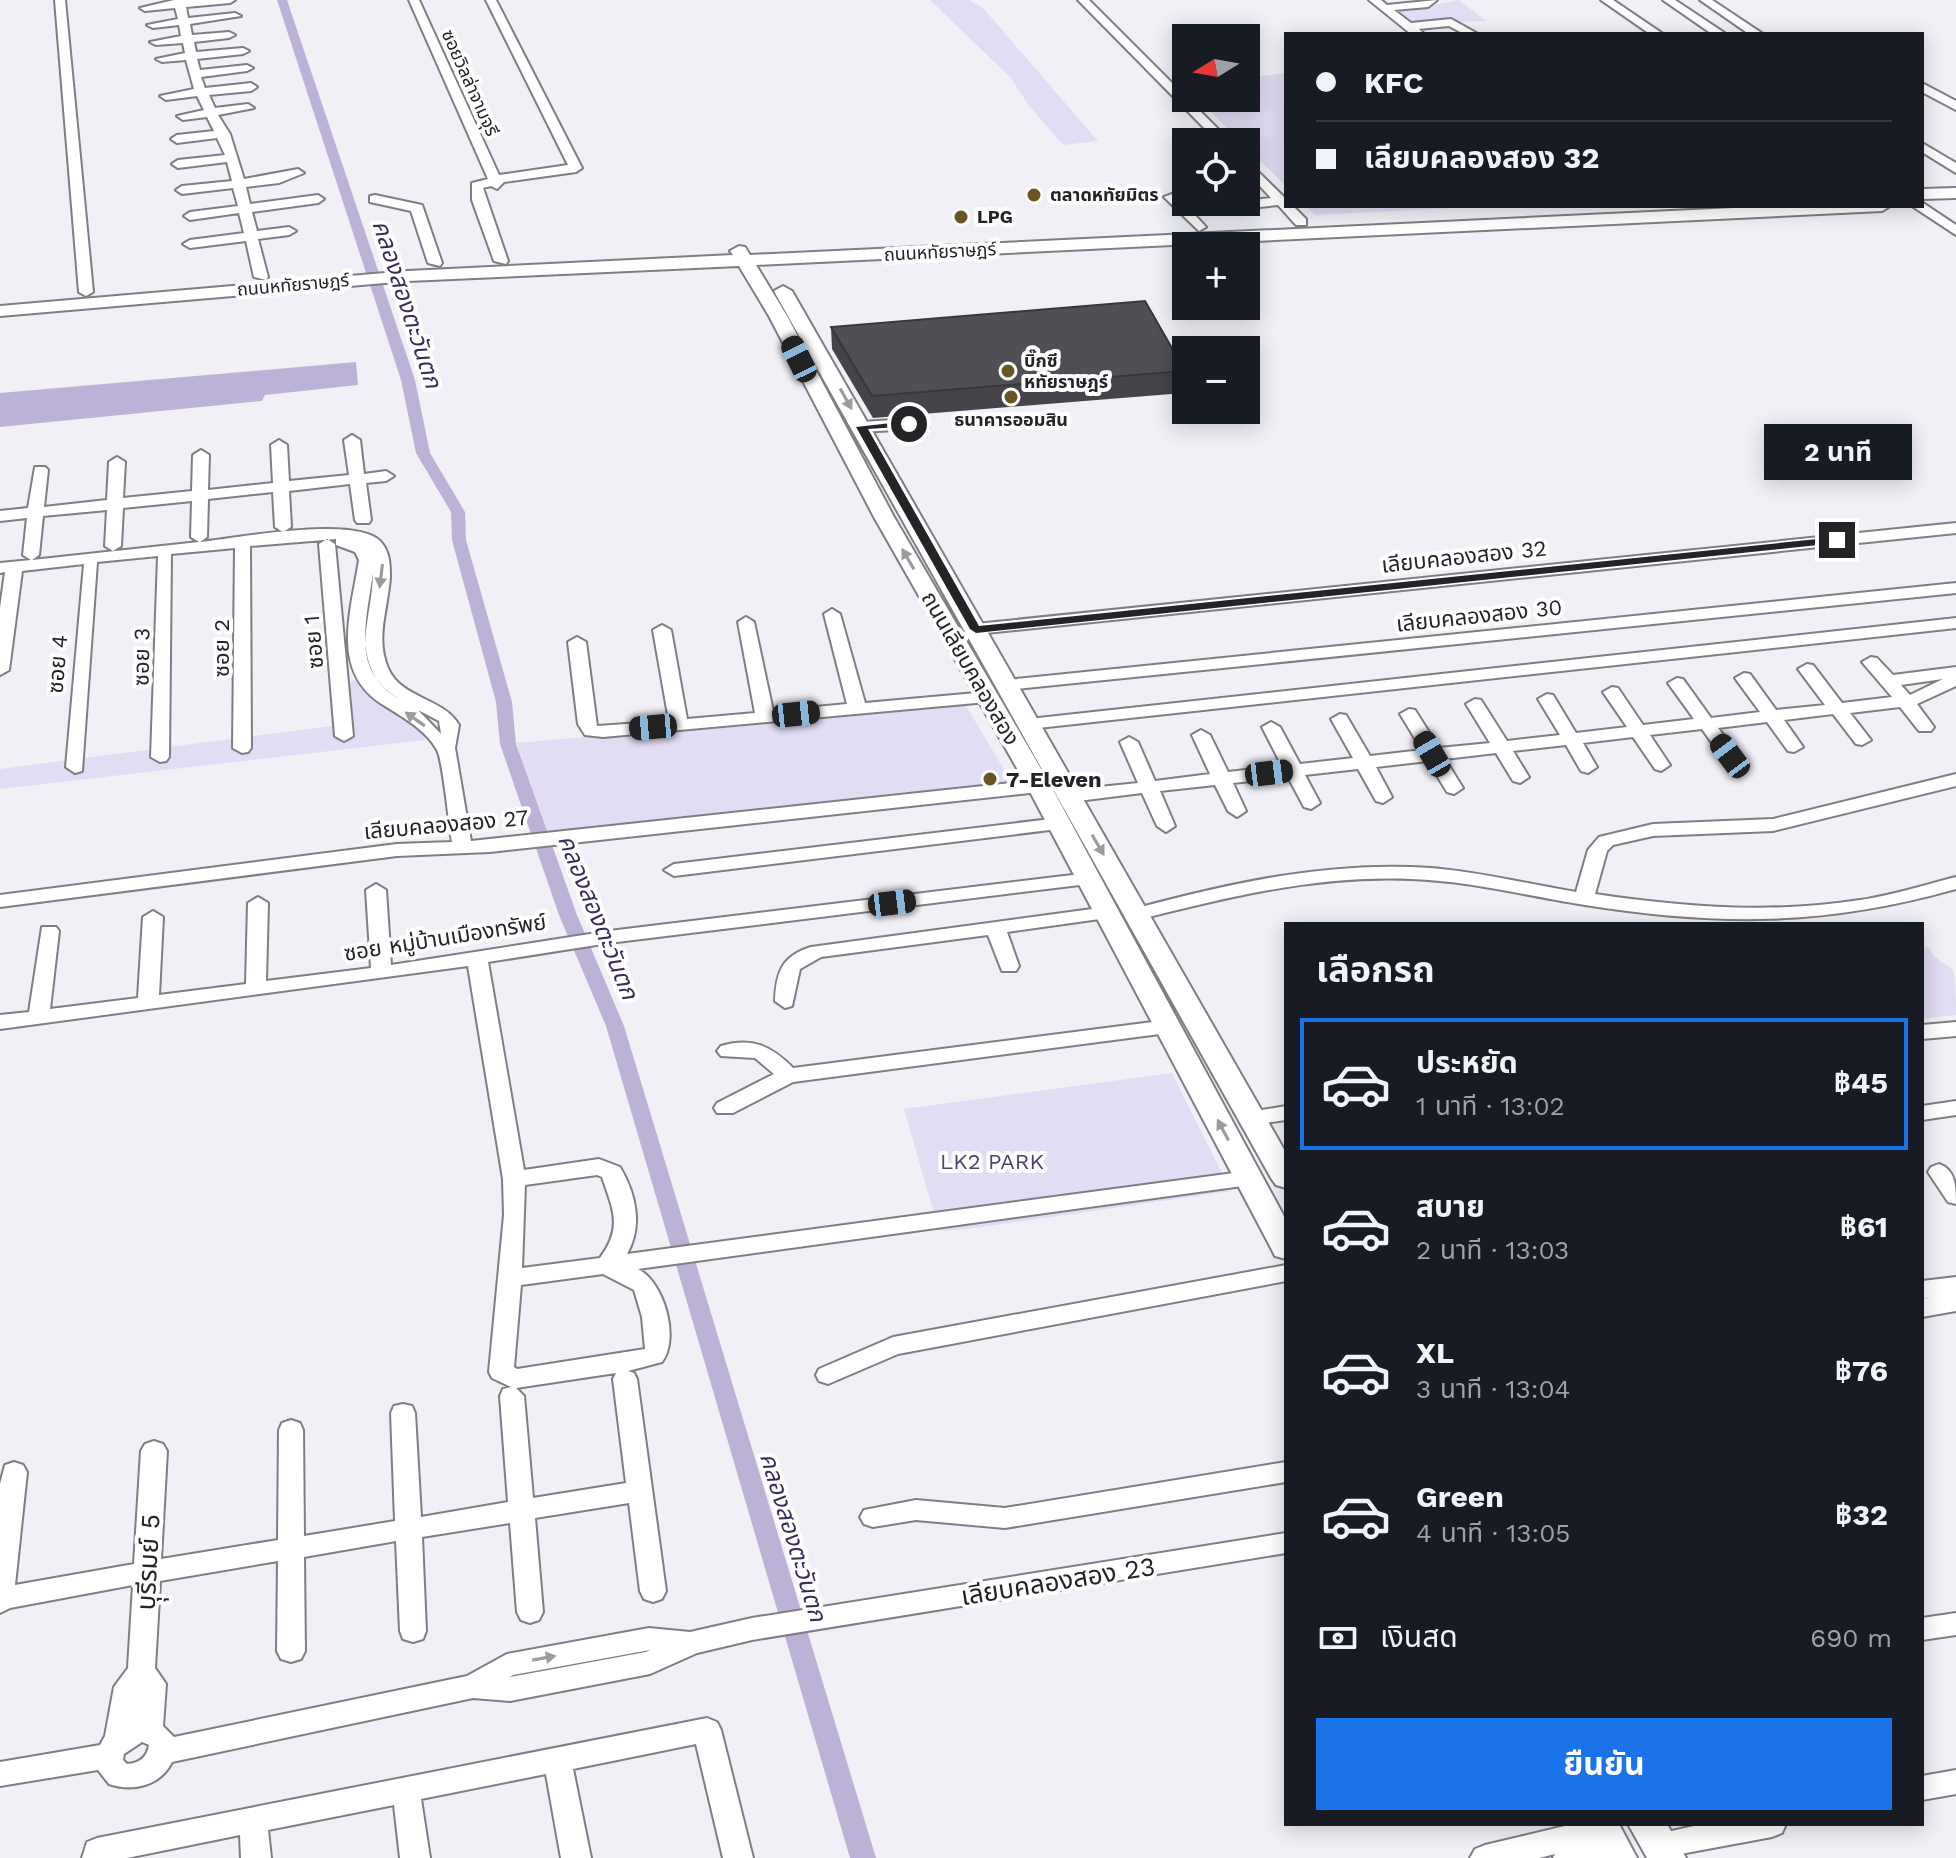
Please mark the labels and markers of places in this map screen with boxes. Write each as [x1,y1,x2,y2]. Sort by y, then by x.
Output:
place label: ตลาดหทัยมิตร [1050,184,1159,205]
marker: ตลาดหทัยมิตร [1025,186,1043,204]
place label: LPG [977,206,1013,227]
marker: LPG [952,208,970,226]
place label: บิ๊กซี หทัยราษฎร์ [1024,349,1108,392]
marker: บิ๊กซี หทัยราษฎร์ [999,362,1017,380]
marker: ธนาคารออมสิน [1002,388,1020,406]
place label: ธนาคารออมสิน [954,409,1068,430]
place label: 7-Eleven [1006,767,1102,792]
marker: 7-Eleven [981,770,999,788]

